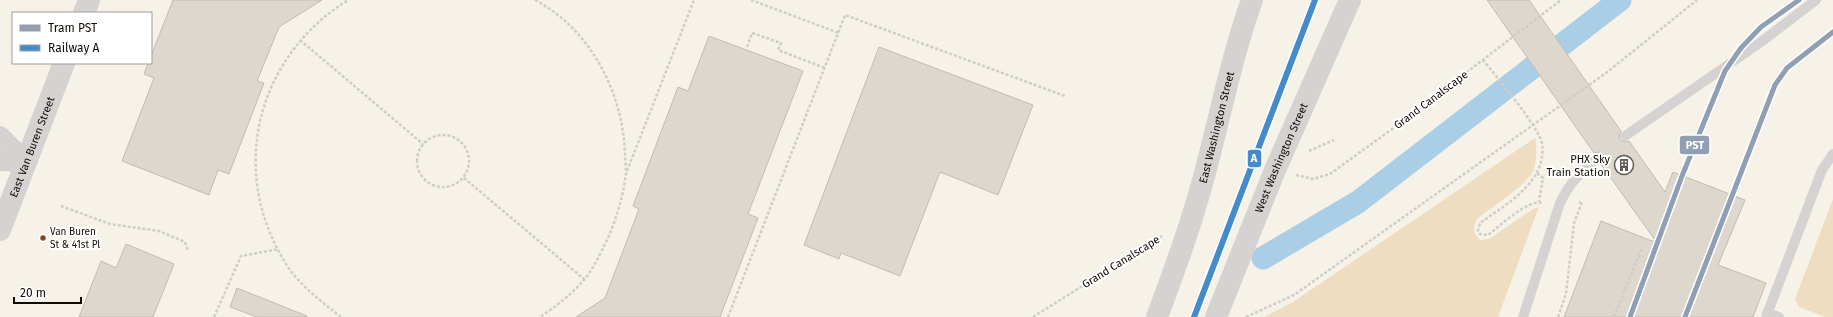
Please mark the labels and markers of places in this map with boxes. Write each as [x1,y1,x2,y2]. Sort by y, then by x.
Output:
place label: PHX Sky Train Station [1547,153,1611,179]
building icon: PHX Sky Train Station [1613,154,1635,176]
place label: Van Buren St & 41st Pl [50,226,100,251]
marker: Van Buren St & 41st Pl [38,233,48,243]

